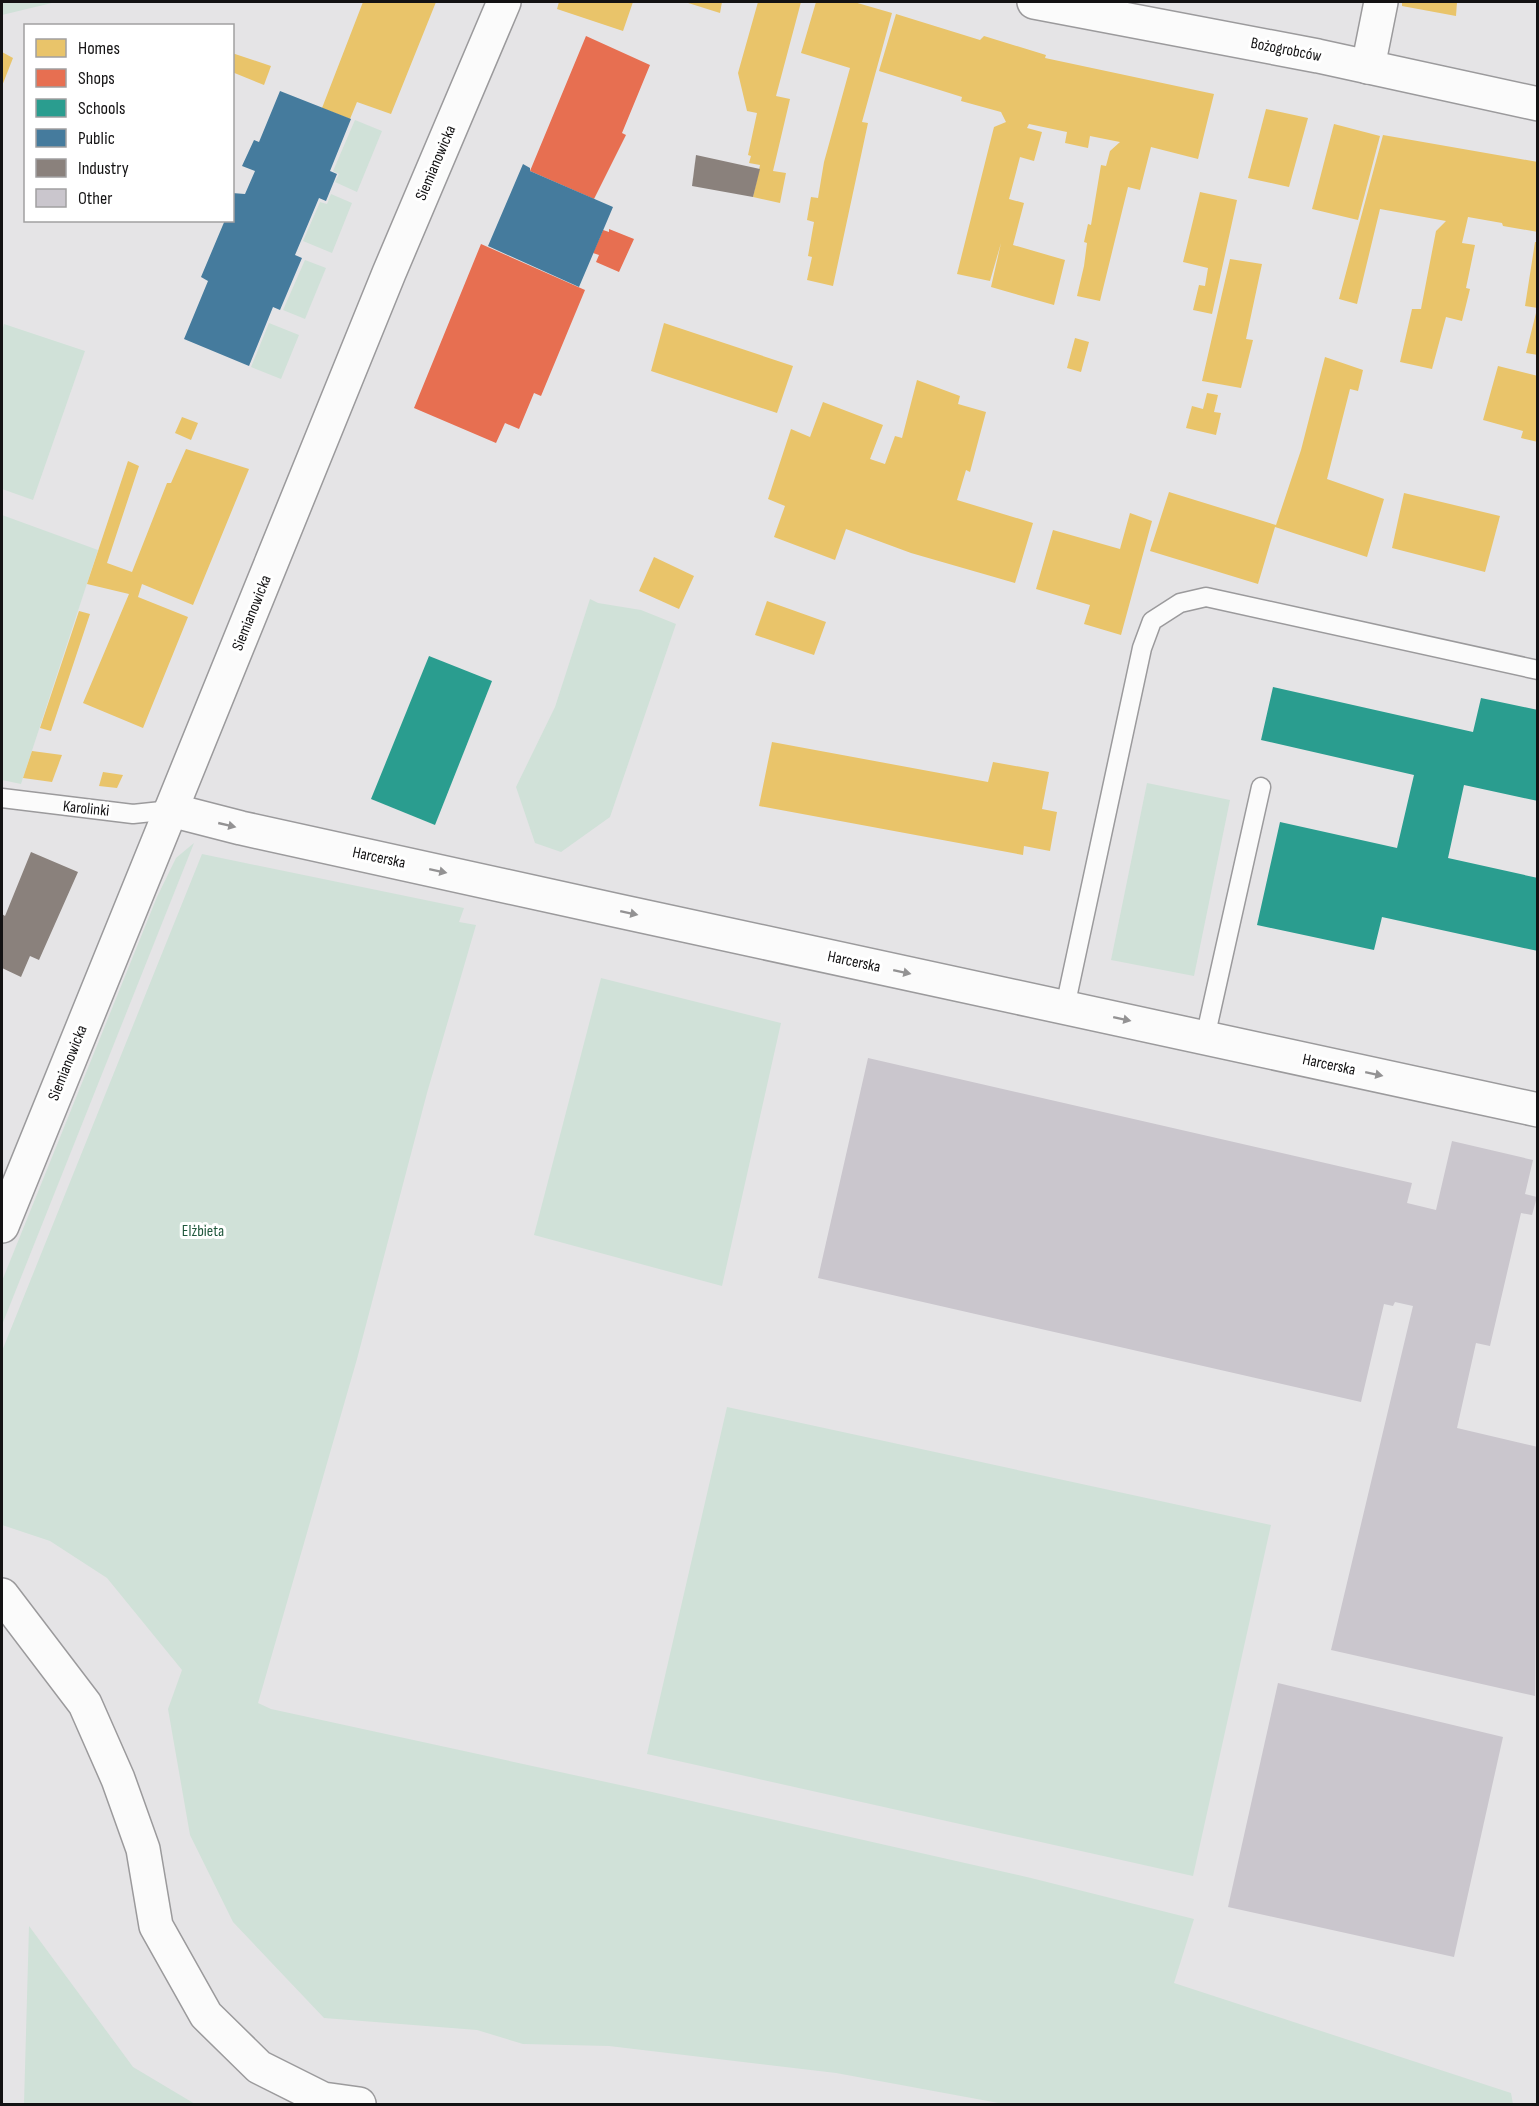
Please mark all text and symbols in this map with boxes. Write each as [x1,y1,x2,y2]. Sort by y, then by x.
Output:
legend [24,24,234,222]
street label: Bożogrobców [1249,34,1323,66]
text: Homes [78,38,120,59]
text: Shops [78,68,115,89]
text: Schools [78,98,125,119]
street label: Siemianowicka [412,123,460,203]
text: Public [78,128,115,149]
text: Industry [78,158,129,179]
text: Other [78,188,112,209]
street label: Siemianowicka [228,572,276,654]
street label: Karolinki [62,797,110,821]
one-way arrow [218,821,237,830]
street label: Harcerska [351,843,407,873]
one-way arrow [429,867,448,877]
one-way arrow [620,909,638,919]
street label: Harcerska [826,947,882,977]
one-way arrow [892,968,911,977]
one-way arrow [1113,1015,1131,1025]
street label: Siemianowicka [44,1022,92,1104]
street label: Harcerska [1301,1050,1357,1080]
one-way arrow [1365,1070,1383,1080]
park label: Elżbieta [182,1222,224,1241]

